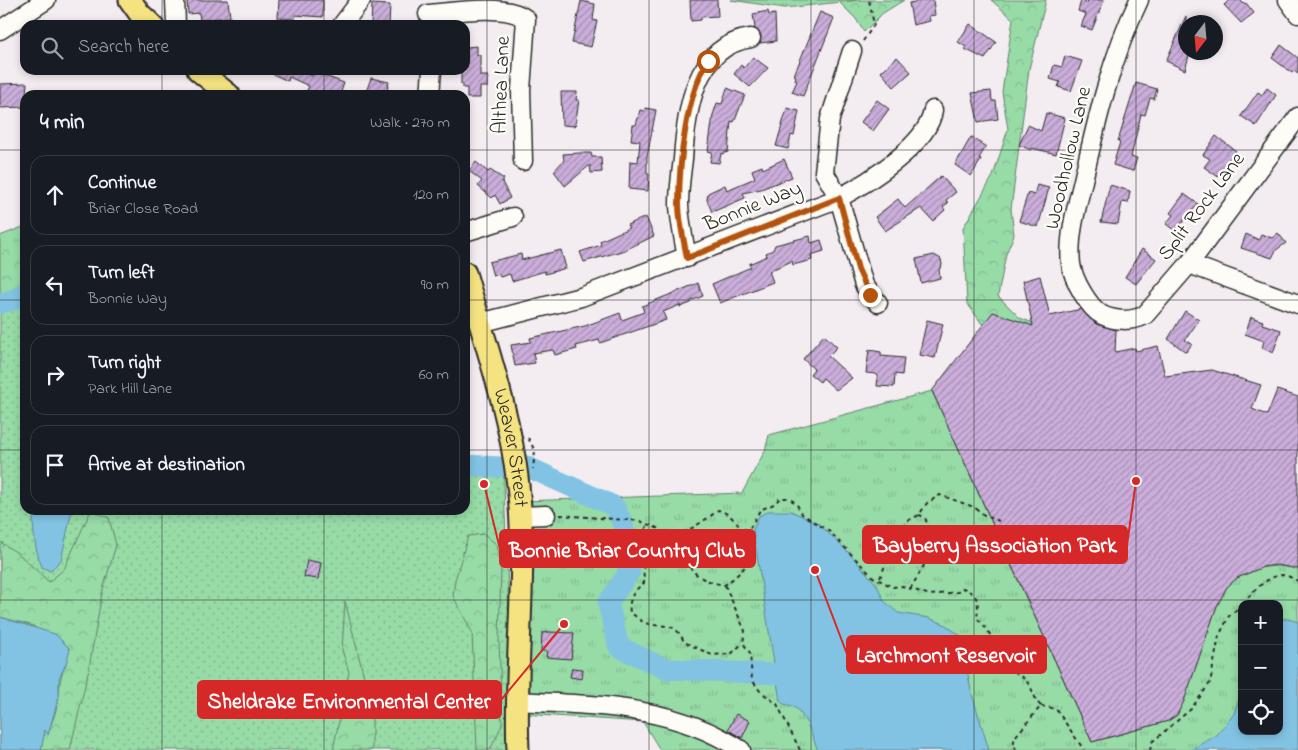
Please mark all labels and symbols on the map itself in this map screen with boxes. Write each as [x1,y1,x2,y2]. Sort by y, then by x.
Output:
north arrow [1178,15,1223,60]
street label: Althea Lane [485,35,519,135]
route start [697,50,720,73]
street label: Woodhollow Lane [1038,83,1100,233]
street label: Split Rock Lane [1151,146,1253,268]
street label: Bonnie Way [698,174,807,243]
route end [859,284,882,307]
street label: Weaver Street [485,385,535,508]
callout: Bayberry Association Park [863,526,1127,563]
callout: Bonnie Briar Country Club [500,530,755,567]
text: Bayberry Association Park [872,531,1118,564]
text: Bonnie Briar Country Club [508,536,745,569]
callout: Larchmont Reservoir [847,636,1046,673]
text: Larchmont Reservoir [856,641,1037,673]
callout: Sheldrake Environmental Center [198,681,501,718]
text: Sheldrake Environmental Center [207,687,492,719]

